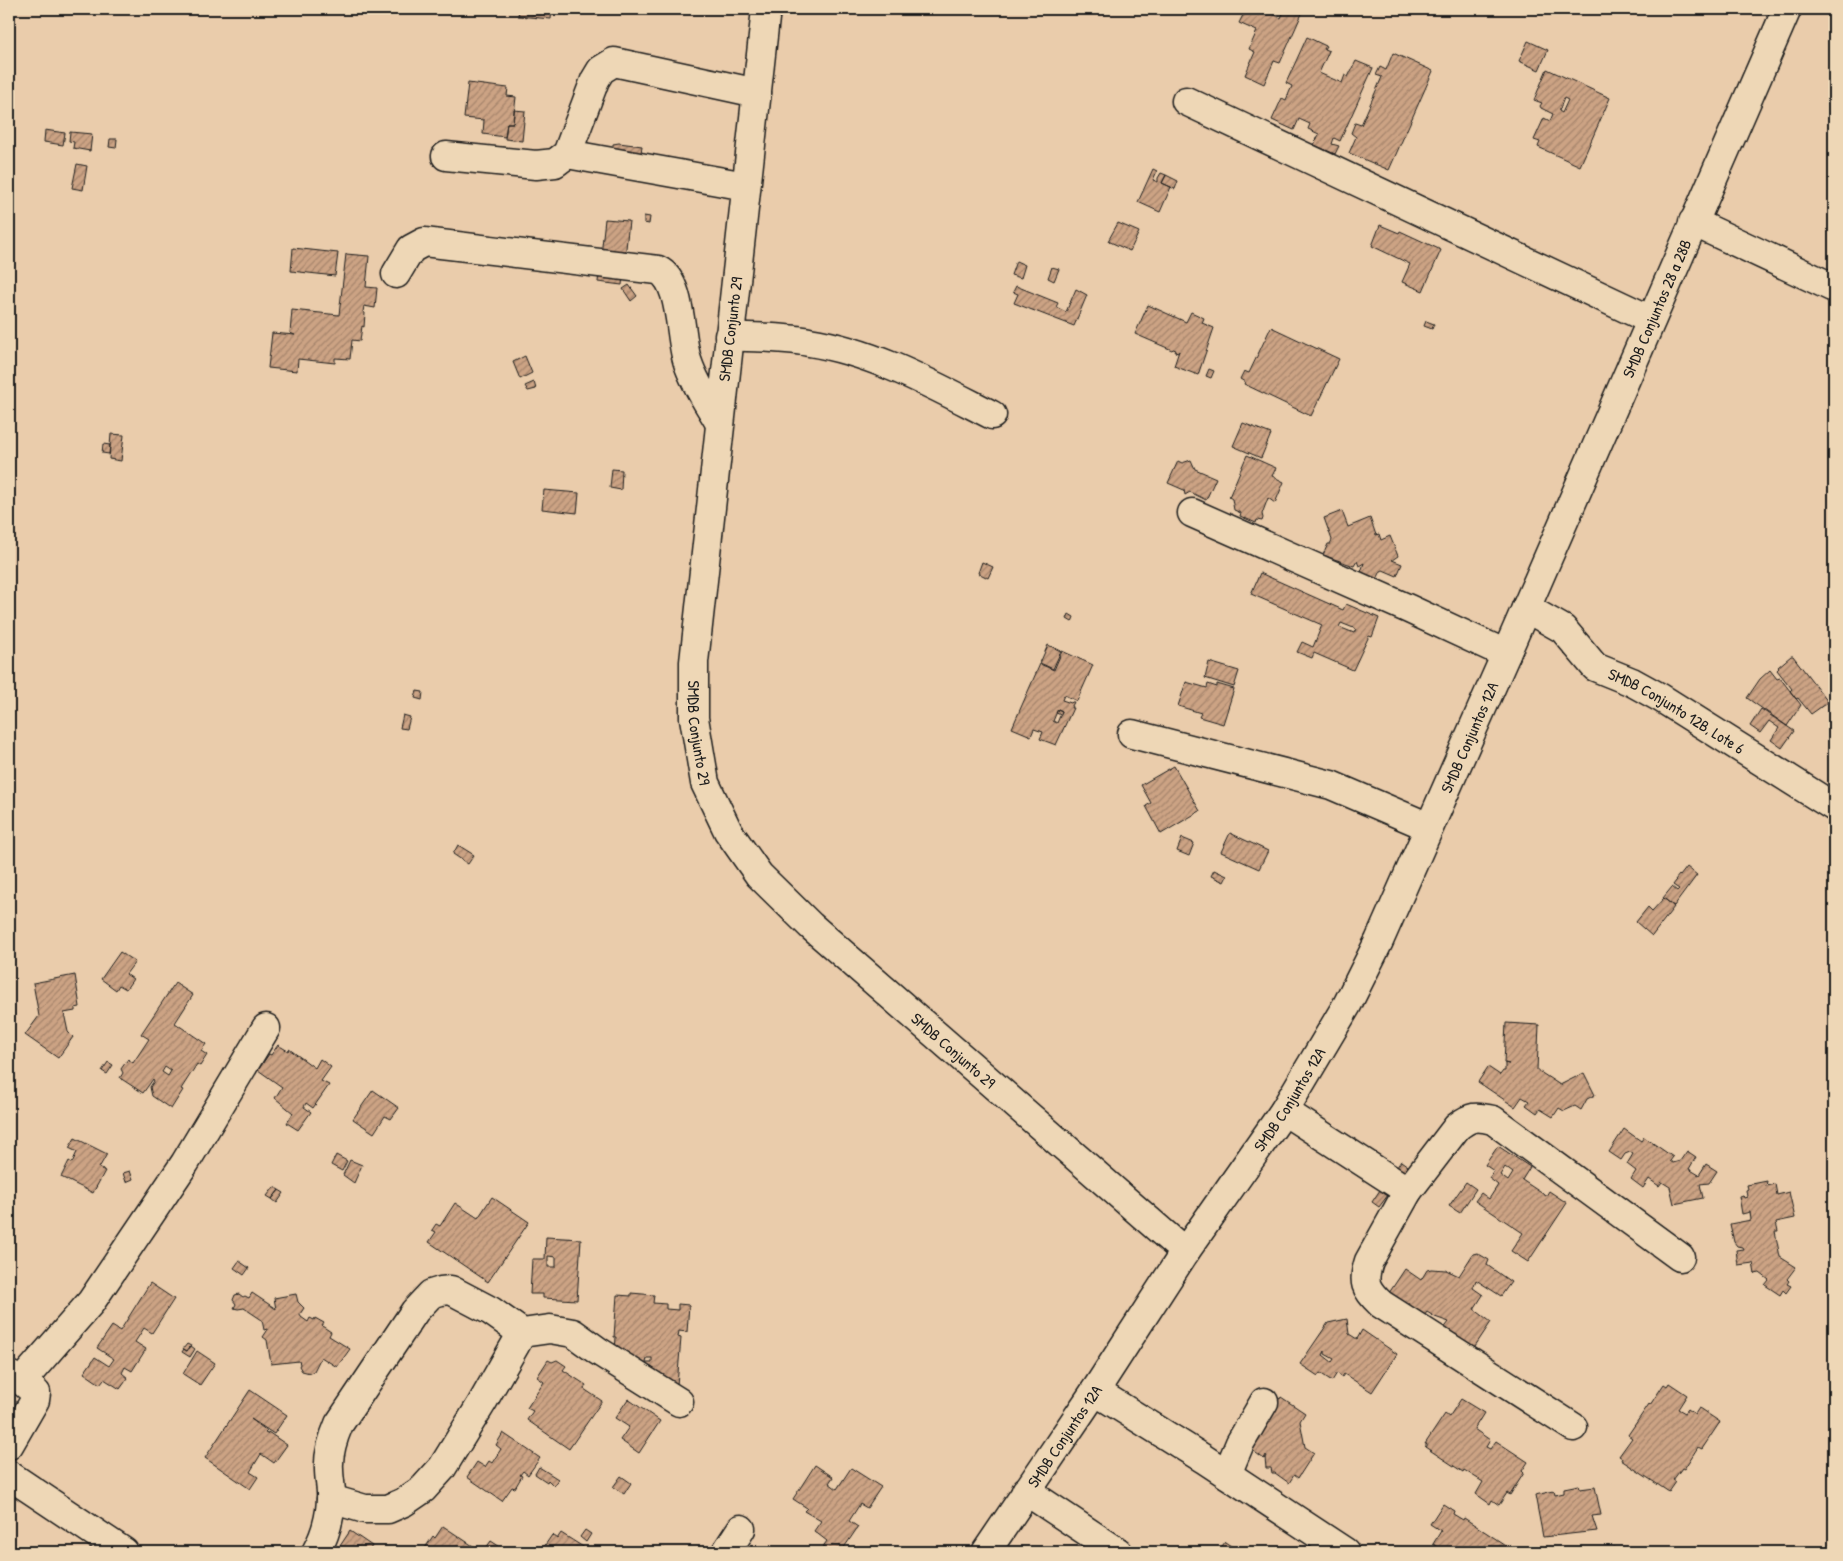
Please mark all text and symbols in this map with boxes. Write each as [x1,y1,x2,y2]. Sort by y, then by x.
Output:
street label: SMDB Conjuntos 28 a 28B [1617,236,1696,381]
street label: SMDB Conjunto 29 [713,275,747,382]
street label: SMDB Conjunto 12B, Lote 6 [1605,663,1749,759]
street label: SMDB Conjuntos 12A [1435,678,1503,796]
street label: SMDB Conjunto 29 [683,680,716,787]
street label: SMDB Conjunto 29 [907,1007,1001,1093]
street label: SMDB Conjuntos 12A [1248,1043,1330,1156]
street label: SMDB Conjuntos 12A [1022,1381,1107,1492]

